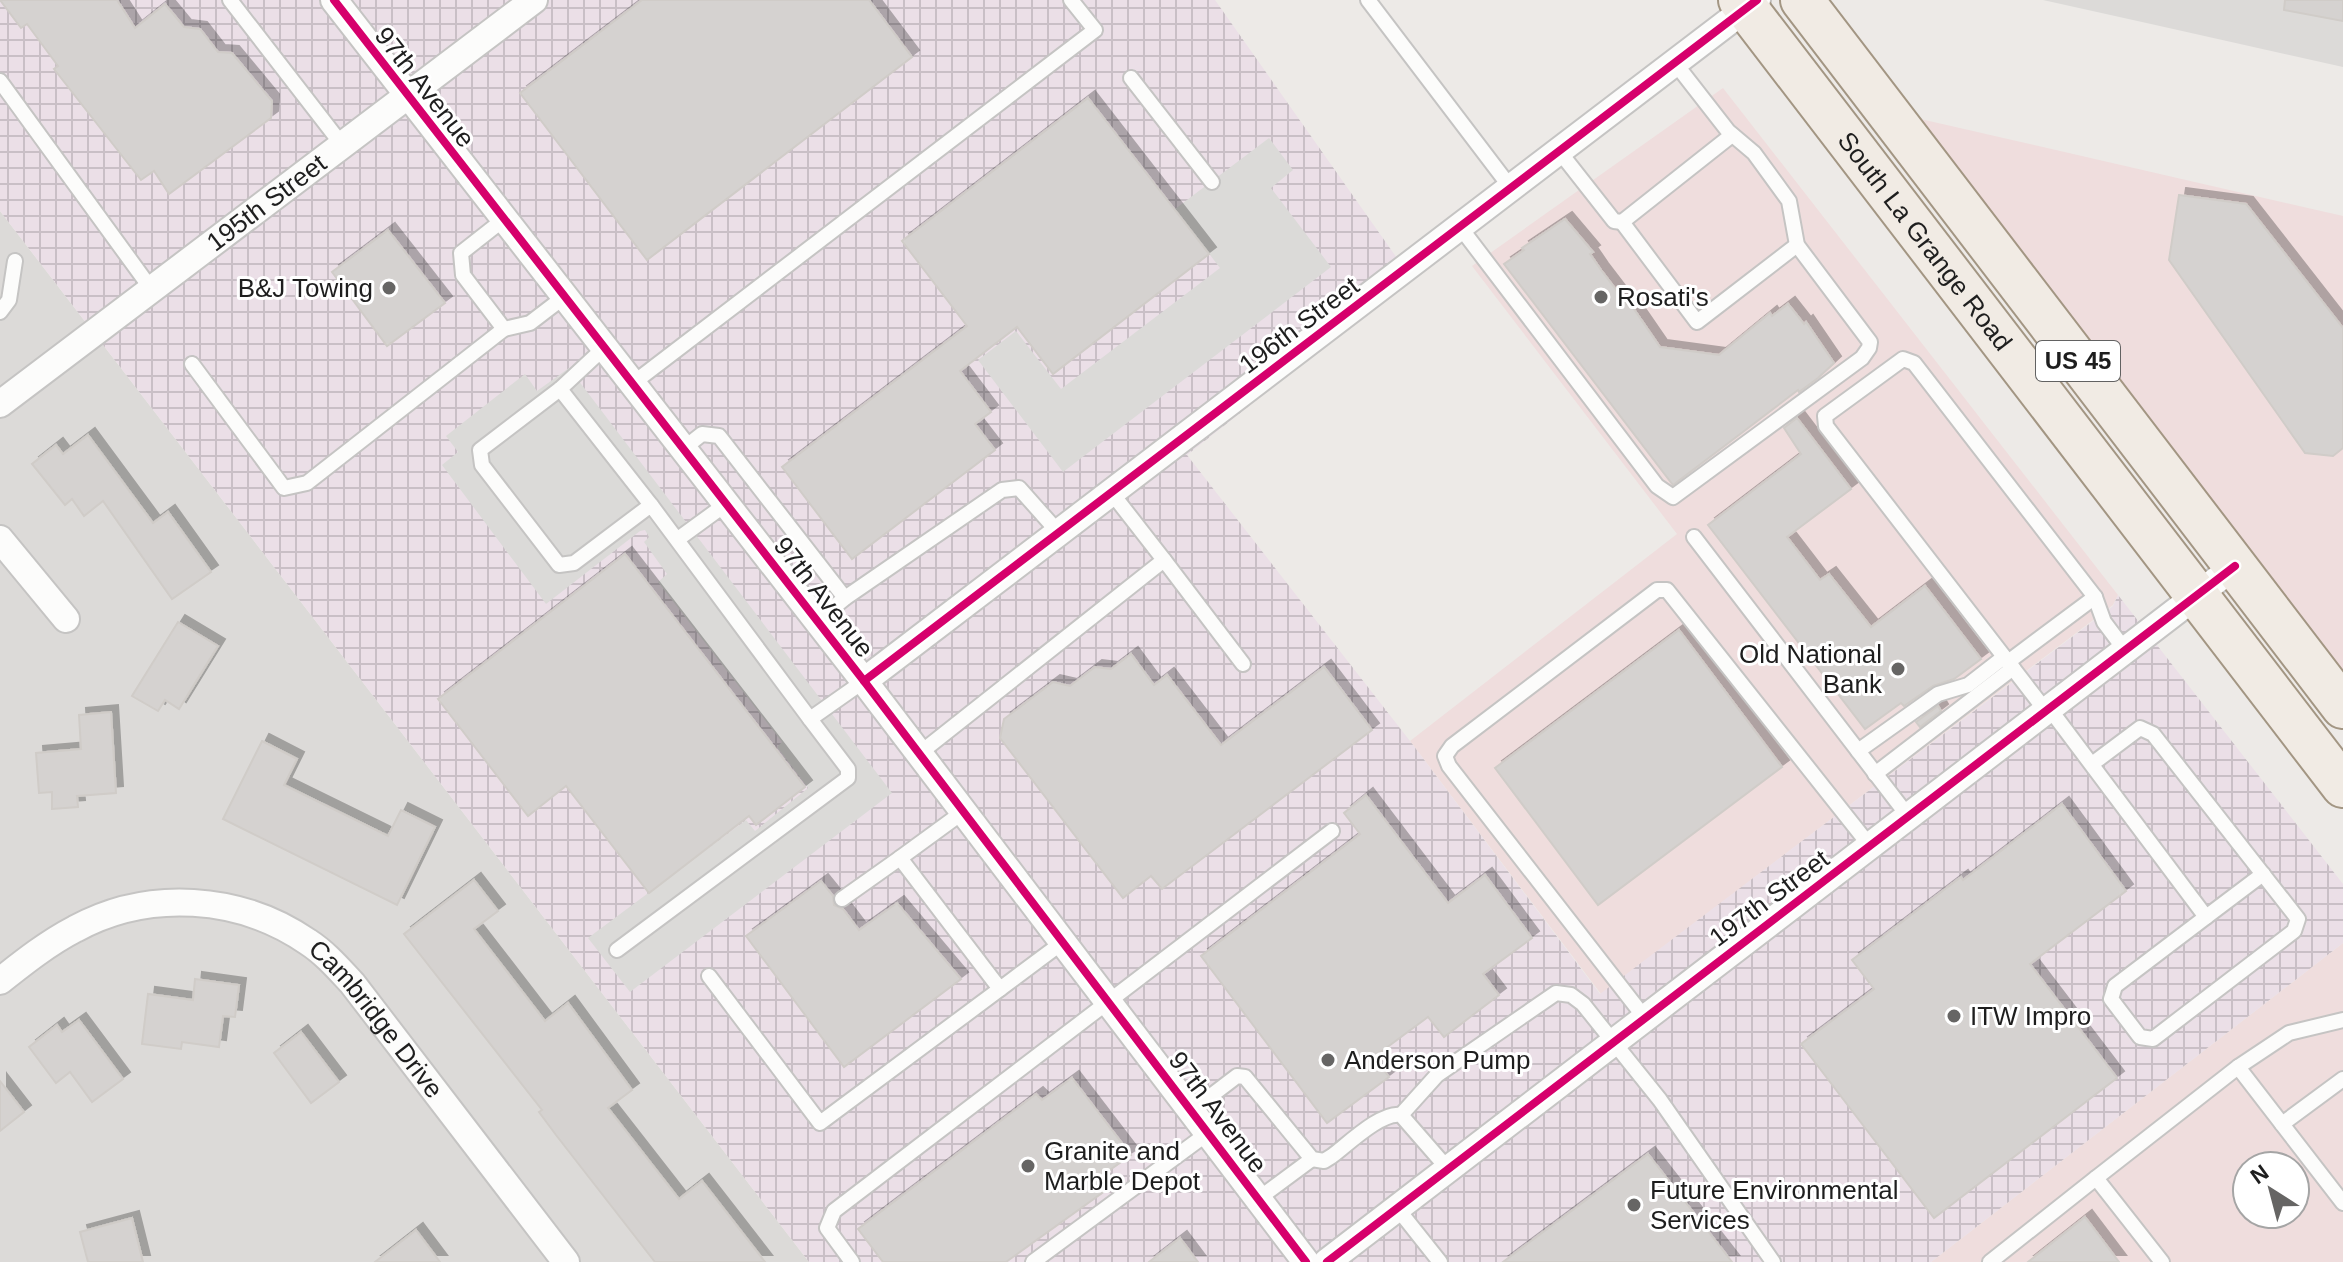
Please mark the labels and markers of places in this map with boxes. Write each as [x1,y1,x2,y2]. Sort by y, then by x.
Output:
place label: B&J Towing [238,273,373,303]
marker: B&J Towing [380,279,398,297]
place label: Rosati's [1617,282,1709,312]
marker: Rosati's [1592,288,1610,306]
place label: Old National Bank [1739,639,1883,699]
marker: Old National Bank [1889,660,1907,678]
place label: ITW Impro [1970,1001,2091,1031]
marker: ITW Impro [1945,1007,1963,1025]
place label: Anderson Pump [1344,1045,1530,1075]
marker: Anderson Pump [1319,1051,1337,1069]
place label: Granite and Marble Depot [1044,1136,1201,1196]
marker: Granite and Marble Depot [1019,1157,1037,1175]
place label: Future Environmental Services [1650,1175,1899,1235]
marker: Future Environmental Services [1625,1196,1643,1214]

